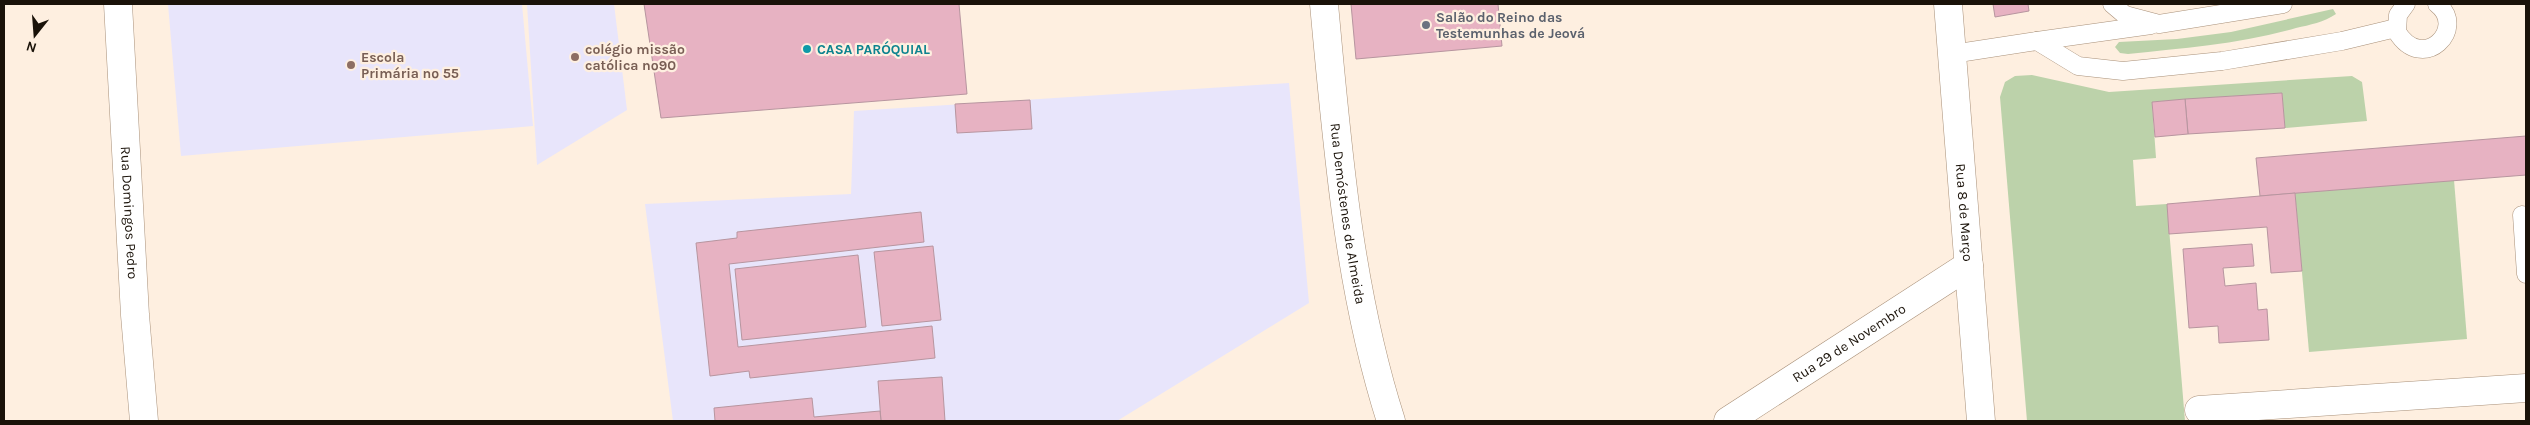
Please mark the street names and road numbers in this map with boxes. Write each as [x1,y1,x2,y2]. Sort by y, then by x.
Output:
street label: Rua Demóstenes de Almeida [1327,122,1370,306]
street label: Rua Domingos Pedro [117,146,142,280]
street label: Rua 8 de Março [1952,163,1977,262]
street label: Rua 29 de Novembro [1789,300,1909,386]

